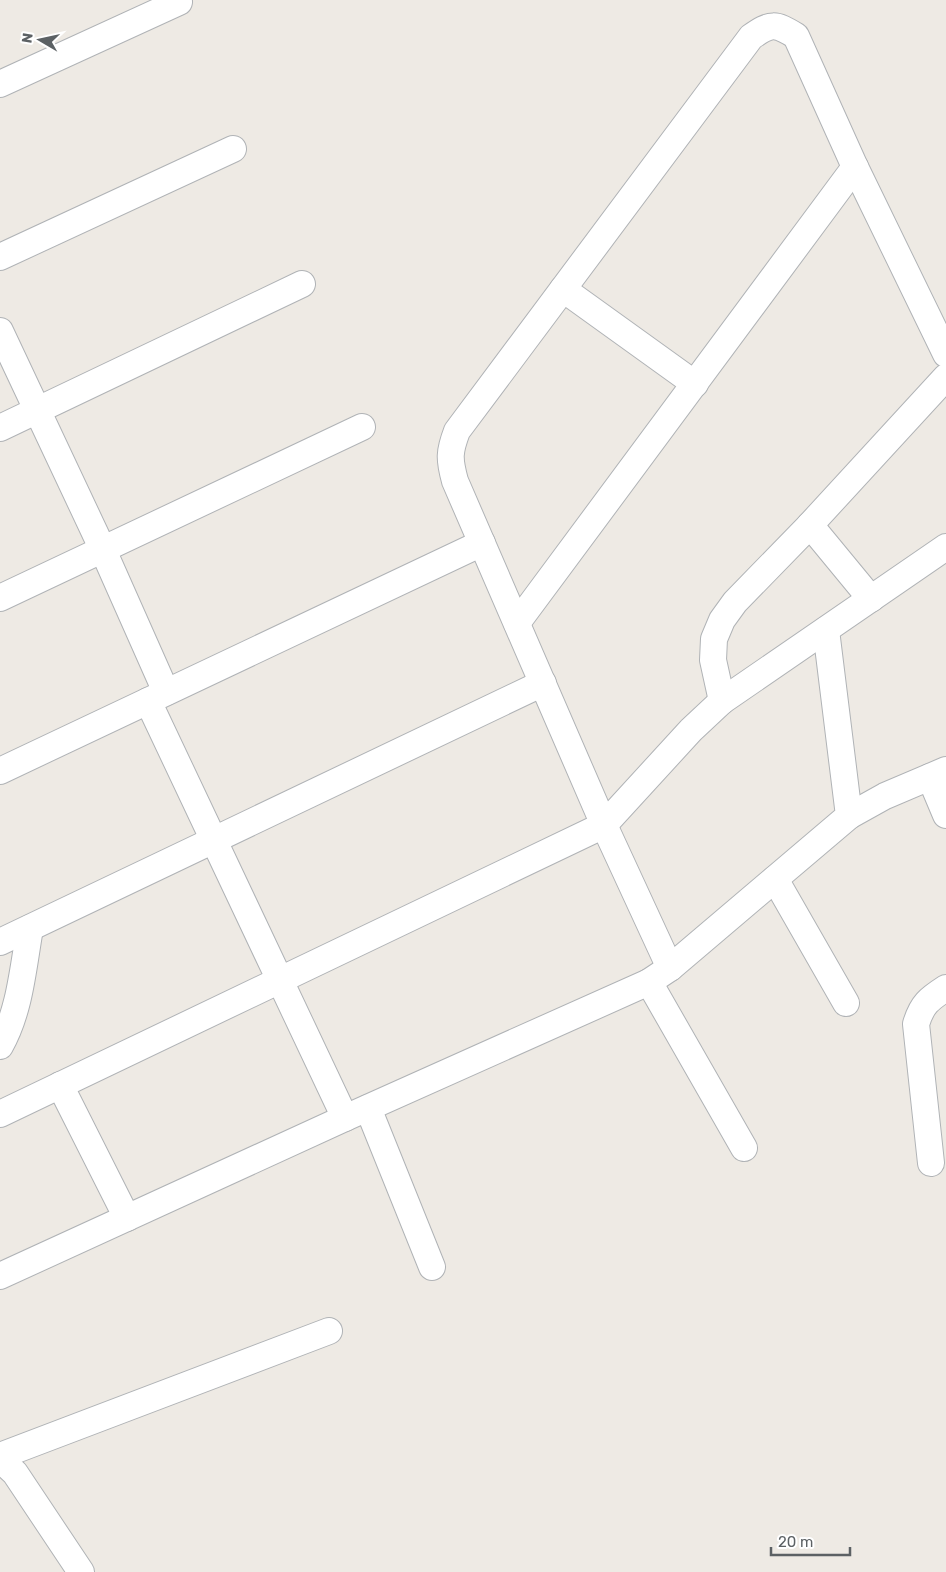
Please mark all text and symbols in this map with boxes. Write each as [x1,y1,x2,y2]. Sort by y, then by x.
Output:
north arrow [15,15,65,65]
text: N [18,32,37,44]
scale bar [771,1524,850,1556]
text: 20 m [778,1533,813,1551]

